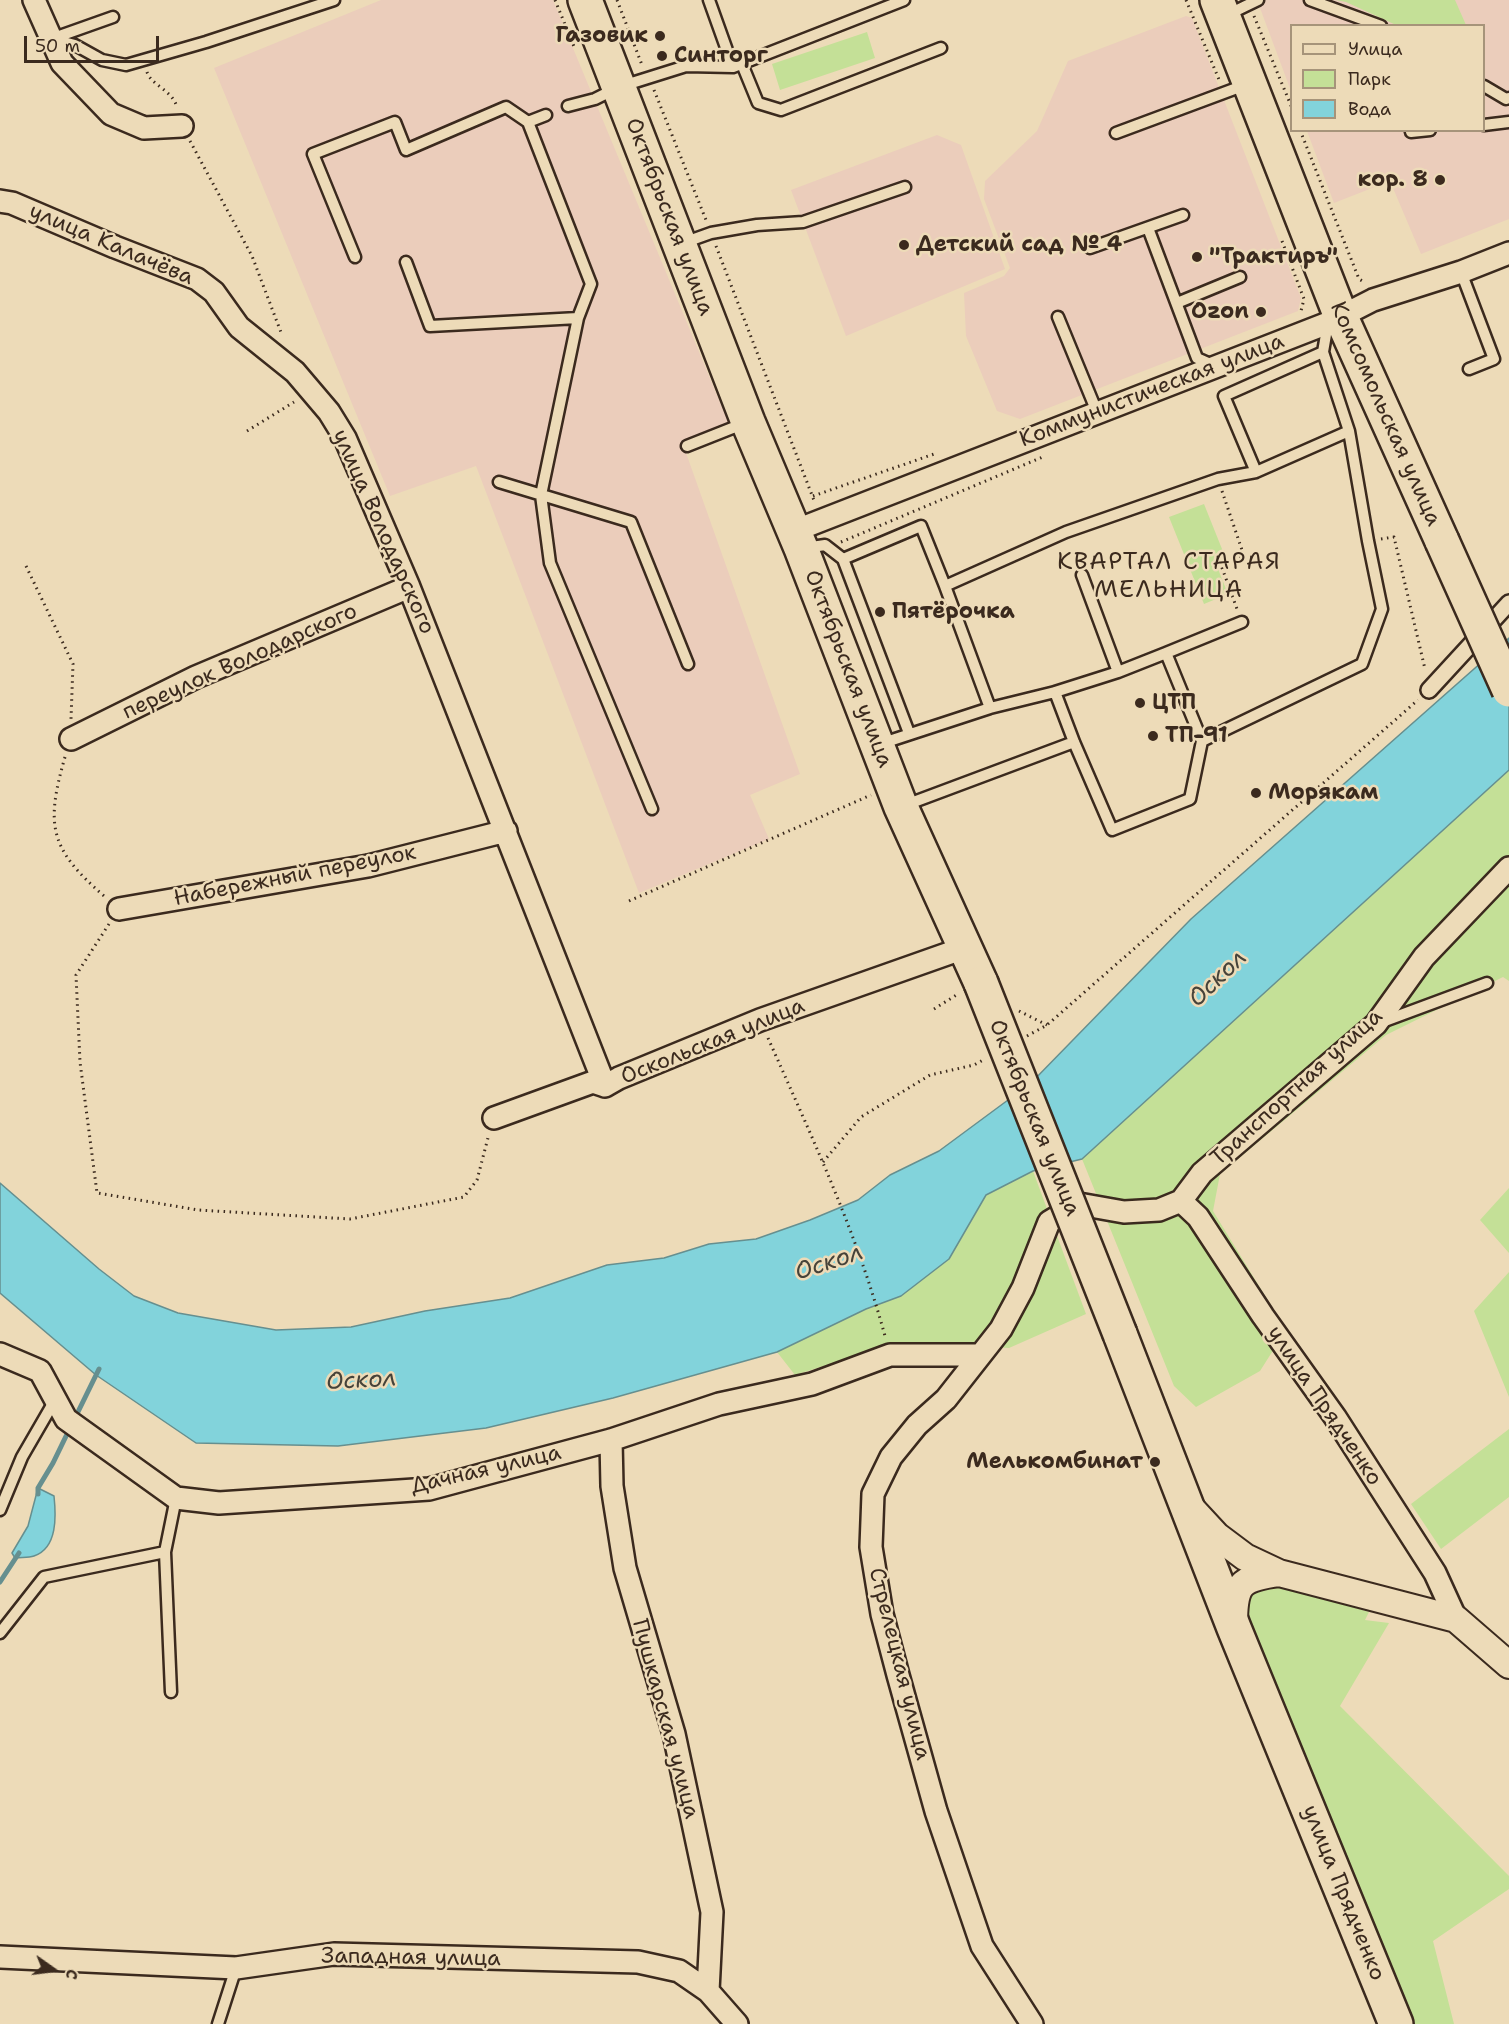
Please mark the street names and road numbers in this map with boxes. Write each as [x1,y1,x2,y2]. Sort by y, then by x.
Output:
street label: Октябрьская улица [619,115,719,319]
street label: улица Калачёва [25,198,197,292]
street label: Комсомольская улица [1324,298,1446,530]
street label: Коммунистическая улица [1016,328,1288,454]
street label: улица Володарского [326,425,440,639]
street label: Октябрьская улица [798,567,898,771]
street label: переулок Володарского [118,598,362,726]
street label: Набережный переулок [172,840,418,912]
street label: Оскольская улица [617,993,809,1091]
street label: Транспортная улица [1206,1004,1388,1172]
street label: Октябрьская улица [983,1016,1085,1220]
street label: улица Прядченко [1261,1321,1387,1491]
street label: Дачная улица [408,1440,564,1500]
street label: Стрелецкая улица [862,1565,936,1763]
street label: Пушкарская улица [626,1616,704,1822]
street label: улица Прядченко [1296,1801,1390,1985]
street label: Западная улица [321,1943,501,1973]

